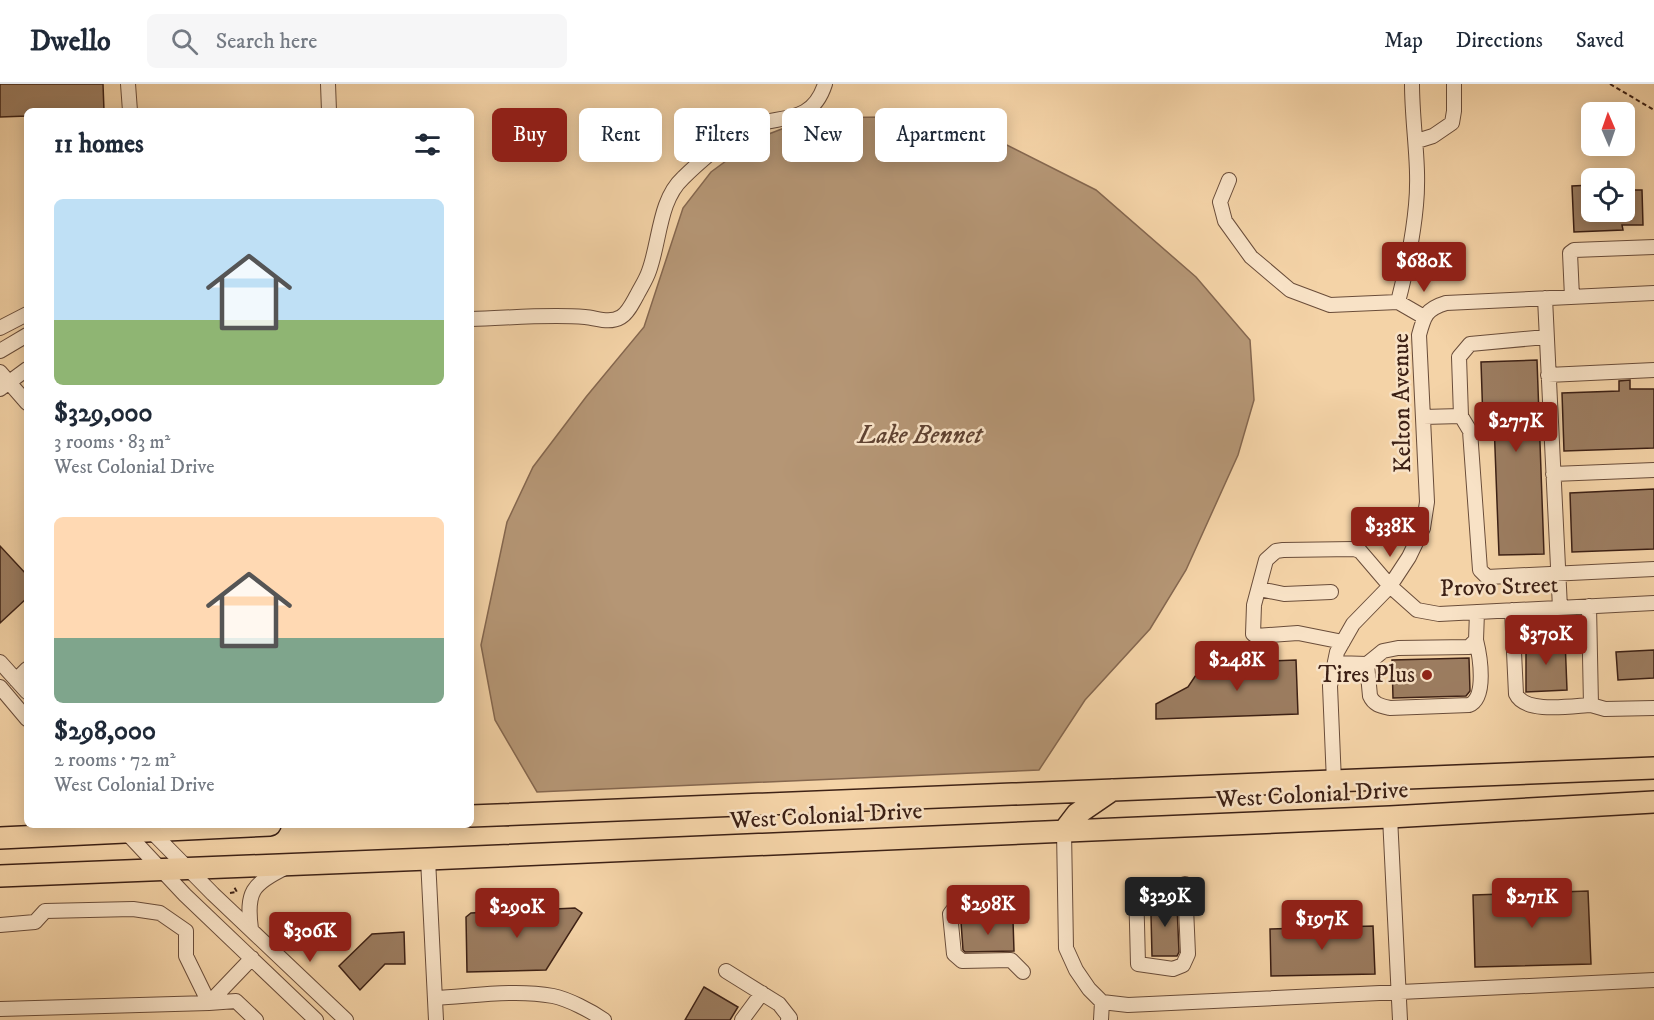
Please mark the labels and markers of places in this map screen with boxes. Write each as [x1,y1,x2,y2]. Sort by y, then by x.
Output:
pin: $680K [1382,242,1466,293]
pin: $277K [1474,402,1558,453]
pin: $338K [1348,507,1432,558]
pin: $370K [1504,615,1588,666]
pin: $248K [1195,641,1279,692]
place label: Tires Plus [1318,660,1415,690]
marker: Tires Plus [1420,668,1434,682]
pin: $329K [1123,877,1207,928]
pin: $271K [1490,878,1574,929]
pin: $298K [946,885,1030,936]
pin: $290K [475,888,559,939]
pin: $197K [1280,900,1364,951]
pin: $306K [268,912,352,963]

